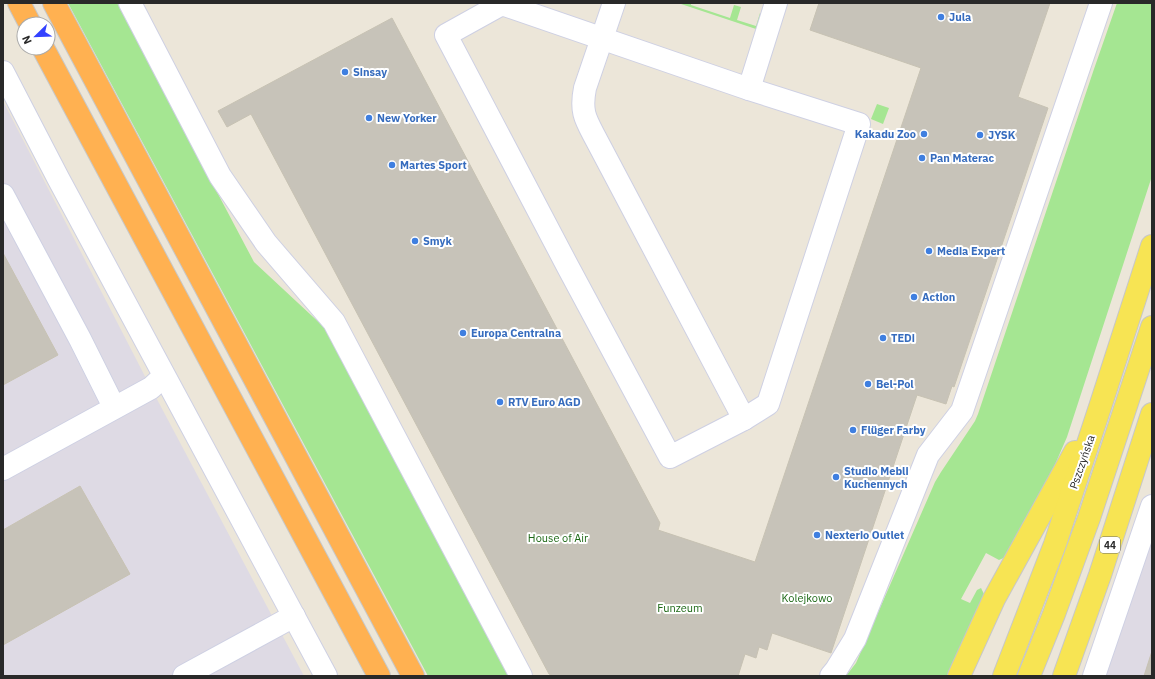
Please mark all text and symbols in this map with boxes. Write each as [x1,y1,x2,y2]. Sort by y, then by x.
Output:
place label: Jula [949,10,971,24]
marker: Jula [936,12,946,22]
north arrow [16,16,56,56]
text: N [19,33,35,46]
place label: Sinsay [353,65,387,79]
marker: Sinsay [340,67,350,77]
place label: New Yorker [377,111,437,125]
marker: New Yorker [364,113,374,123]
place label: Kakadu Zoo [855,127,916,141]
place label: JYSK [988,128,1016,142]
marker: Kakadu Zoo [919,129,929,139]
marker: JYSK [975,130,985,140]
place label: Pan Materac [930,151,995,165]
marker: Pan Materac [917,153,927,163]
place label: Martes Sport [400,158,467,172]
marker: Martes Sport [387,160,397,170]
place label: Smyk [423,234,452,248]
marker: Smyk [410,236,420,246]
place label: Media Expert [937,244,1005,258]
marker: Media Expert [924,246,934,256]
place label: Action [922,290,955,304]
marker: Action [909,292,919,302]
place label: Europa Centralna [471,326,561,340]
marker: Europa Centralna [458,328,468,338]
place label: TEDi [891,331,915,345]
marker: TEDi [878,333,888,343]
place label: Bel-Pol [876,377,914,391]
marker: Bel-Pol [863,379,873,389]
place label: RTV Euro AGD [508,395,581,409]
marker: RTV Euro AGD [495,397,505,407]
place label: Flüger Farby [861,423,926,437]
marker: Flüger Farby [848,425,858,435]
street label: Pszczyńska [1066,433,1098,491]
place label: Studio Mebli Kuchennych [844,464,909,491]
marker: Studio Mebli Kuchennych [831,472,841,482]
place label: Nexterio Outlet [825,528,904,542]
marker: Nexterio Outlet [812,530,822,540]
park label: House of Air [528,531,588,545]
road number: 44 [1100,537,1120,553]
park label: Kolejkowo [782,591,832,605]
park label: Funzeum [657,601,703,615]

